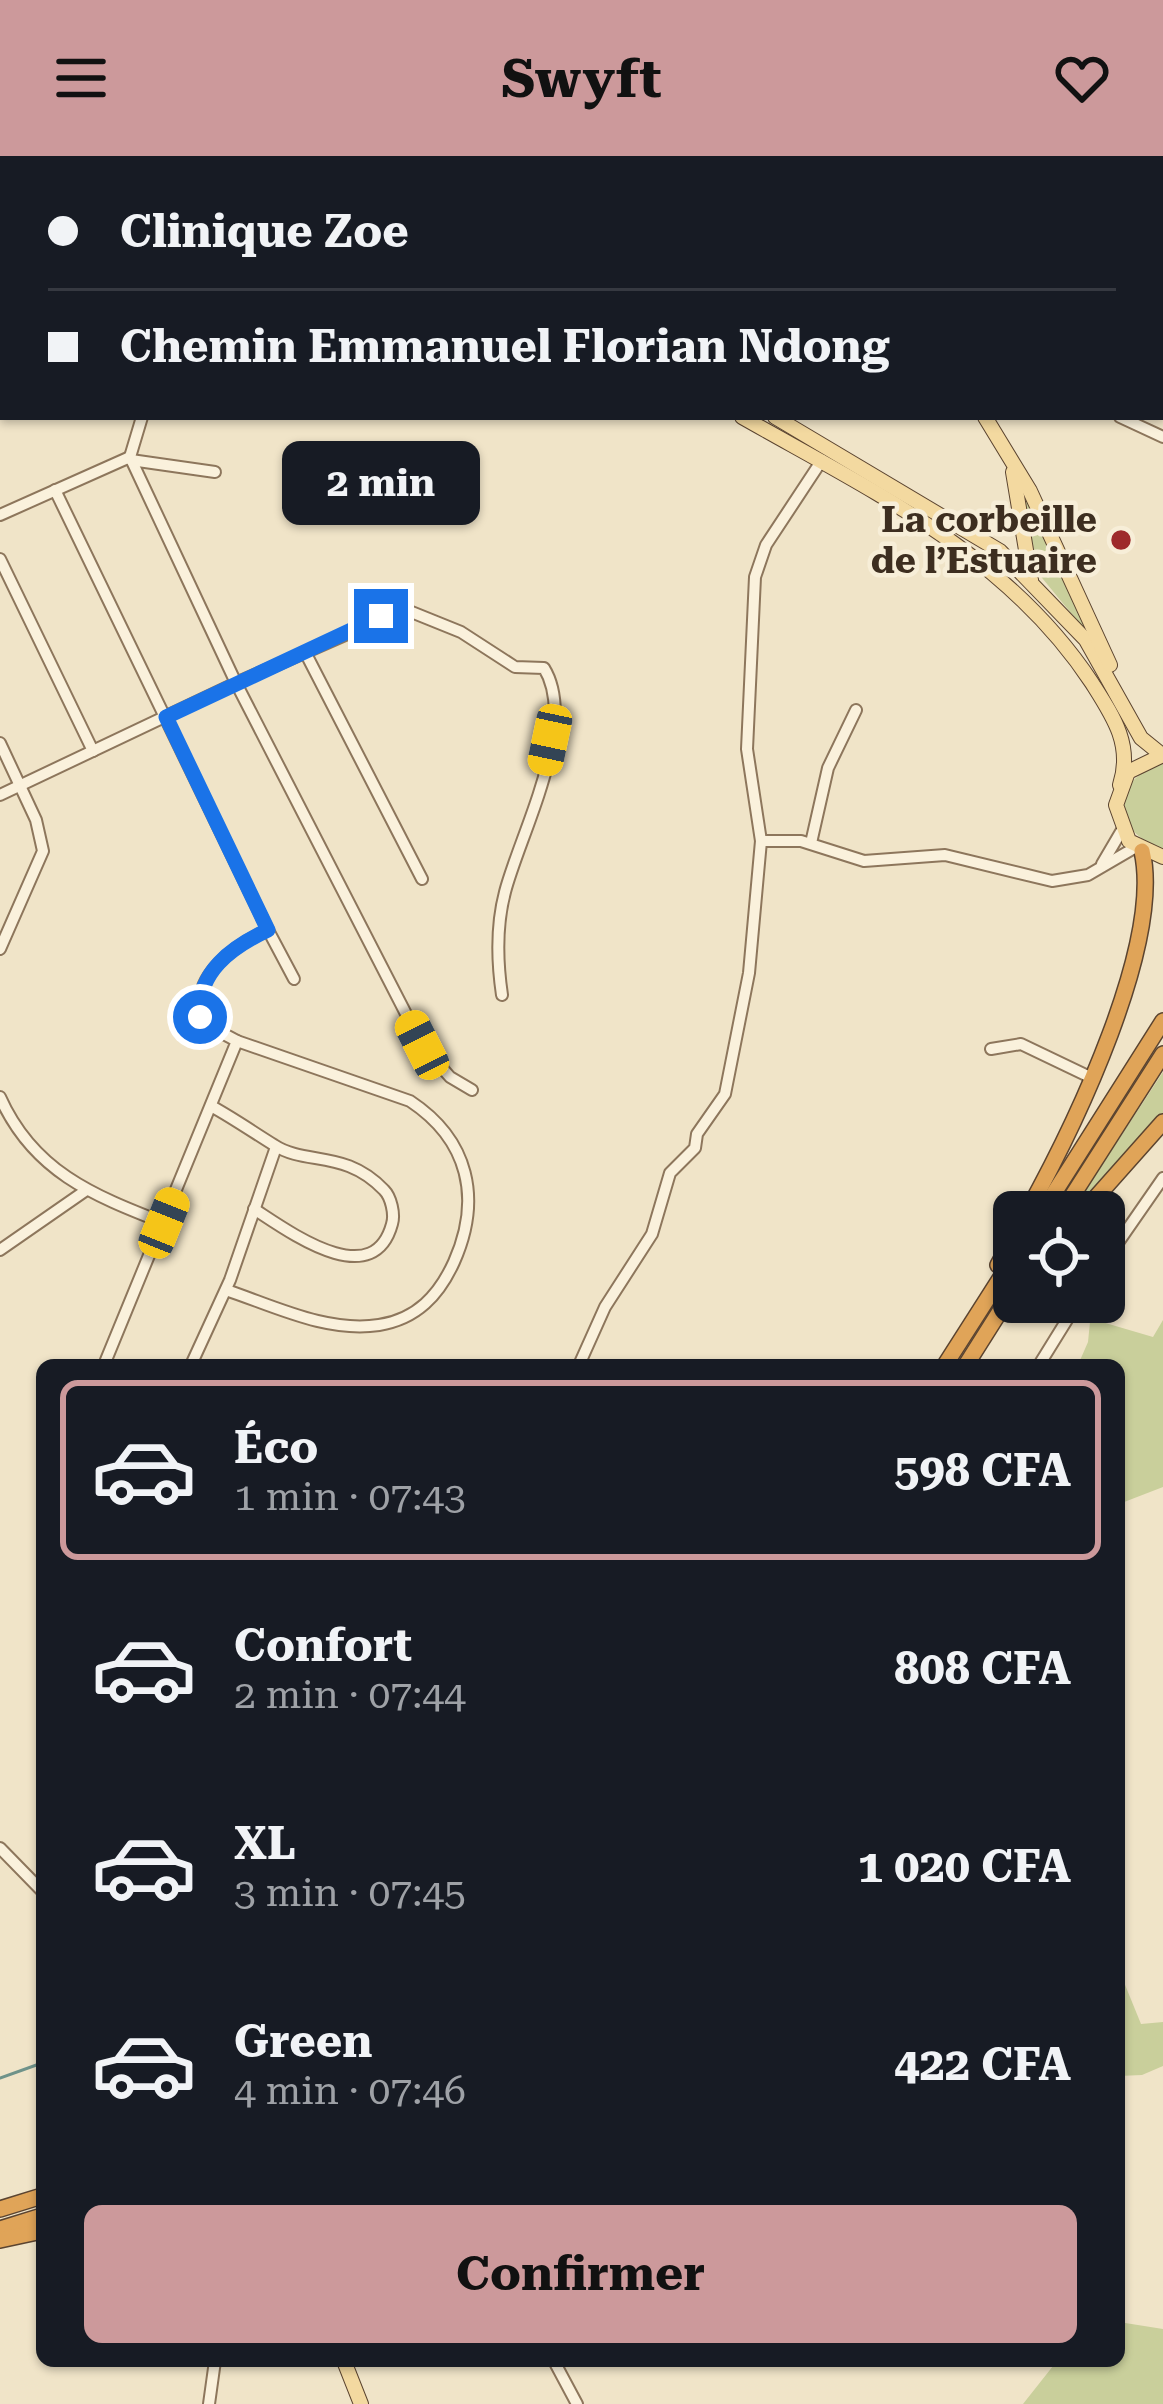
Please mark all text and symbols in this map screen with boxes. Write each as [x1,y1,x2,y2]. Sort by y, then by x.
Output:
icon: menu [48,45,114,111]
icon: heart [1049,45,1115,111]
text: Swyft [501,47,662,110]
text: Clinique Zoe [120,205,409,258]
text: Chemin Emmanuel Florian Ndong [120,320,890,373]
callout: 2 min [282,442,480,526]
text: 2 min [327,460,435,506]
place label: La corbeille de l’Estuaire [871,499,1097,582]
marker: La corbeille de l’Estuaire [1108,527,1134,553]
route end [354,589,408,643]
car [525,701,575,779]
route start [173,990,227,1044]
car [390,1005,454,1085]
car [134,1183,194,1263]
map controls [993,1191,1125,1323]
button: locate [993,1191,1125,1323]
icon: car [90,1416,198,1524]
text: Éco [234,1421,318,1474]
text: 598 CFA [894,1444,1071,1497]
text: 1 min · 07:43 [234,1474,466,1520]
icon: car [90,1614,198,1722]
text: Confort [234,1619,412,1672]
text: 808 CFA [894,1642,1071,1695]
text: 2 min · 07:44 [234,1672,466,1718]
icon: car [90,1812,198,1920]
text: XL [234,1817,296,1870]
text: 1 020 CFA [858,1840,1071,1893]
text: 3 min · 07:45 [234,1870,466,1916]
icon: car [90,2010,198,2118]
text: Green [234,2015,372,2068]
text: 422 CFA [894,2038,1071,2091]
text: 4 min · 07:46 [234,2068,466,2114]
button: Confirmer [84,2205,1077,2343]

